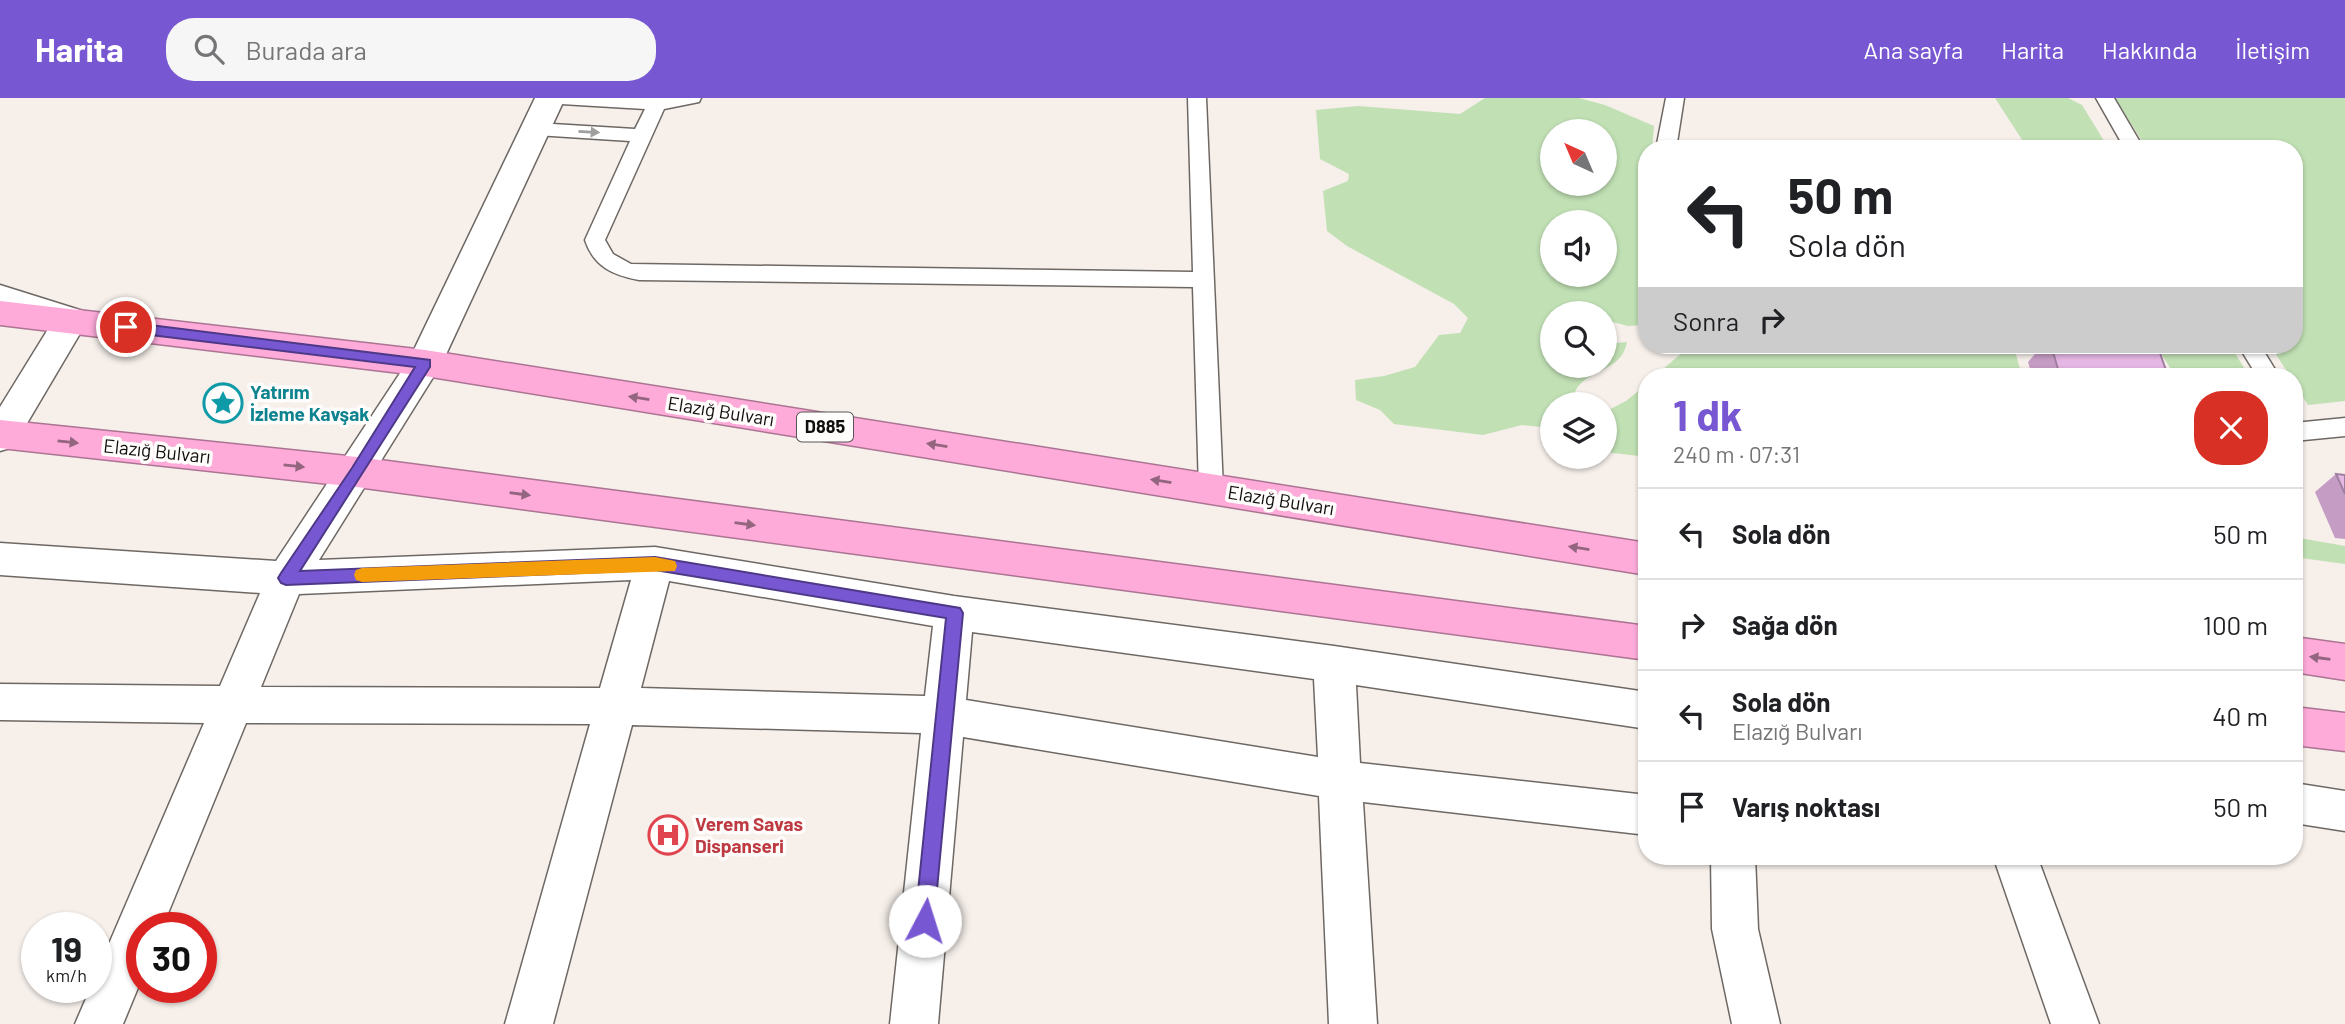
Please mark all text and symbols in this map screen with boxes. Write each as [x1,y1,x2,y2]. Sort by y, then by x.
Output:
search box [166,18,656,81]
text: Harita [35,29,124,69]
icon: search [190,30,228,68]
text: Burada ara [246,34,367,65]
text: Ana sayfa [1864,35,1963,64]
text: Harita [2001,35,2064,64]
text: Hakkında [2102,35,2197,64]
text: İletişim [2235,35,2310,64]
north arrow [1540,119,1617,196]
map controls [1540,119,1617,469]
one-way arrow [579,127,601,138]
text: 50 m [1788,165,1893,224]
icon: left [1673,168,1764,259]
button: sound [1540,210,1617,287]
text: Sola dön [1788,225,1906,263]
pin [96,297,156,357]
button: search [1540,301,1617,378]
icon: right [1753,301,1791,339]
text: Sonra [1673,305,1739,336]
icon: arrive [107,308,145,346]
place label: Yatırım İzleme Kavşak [250,380,369,425]
place icon: Yatırım İzleme Kavşak [202,382,244,424]
text: 1 dk [1673,389,1742,439]
street label: Elazığ Bulvarı [666,391,776,430]
button: close [2194,391,2268,465]
one-way arrow [628,392,650,403]
button: layers [1540,392,1617,469]
road number: D885 [797,412,853,442]
street label: Elazığ Bulvarı [102,433,212,468]
one-way arrow [57,436,79,447]
one-way arrow [925,439,947,450]
text: 240 m · 07:31 [1673,440,1800,468]
one-way arrow [283,460,305,471]
one-way arrow [1150,475,1172,486]
street label: Elazığ Bulvarı [1226,480,1336,519]
one-way arrow [509,488,531,499]
icon: left [1673,515,1711,553]
one-way arrow [734,518,756,529]
text: Sola dön [1732,518,1830,549]
text: 50 m [2213,518,2268,549]
one-way arrow [1568,542,1590,553]
icon: right [1673,606,1711,644]
text: Sağa dön [1732,609,1838,640]
text: 100 m [2203,609,2268,640]
one-way arrow [2309,652,2331,663]
text: Sola dön [1732,686,1830,717]
icon: left [1673,697,1711,735]
text: 40 m [2212,700,2268,731]
text: Elazığ Bulvarı [1732,717,1862,745]
icon: arrive [1673,788,1711,826]
text: Varış noktası [1732,791,1880,822]
text: 50 m [2213,791,2268,822]
place label: Verem Savas Dispanseri [695,812,803,857]
hospital icon: Verem Savas Dispanseri [647,814,689,856]
position arrow [888,884,962,958]
speed limit sign: 30 [126,912,217,1003]
text: 19 [51,927,82,969]
text: km/h [46,964,87,986]

